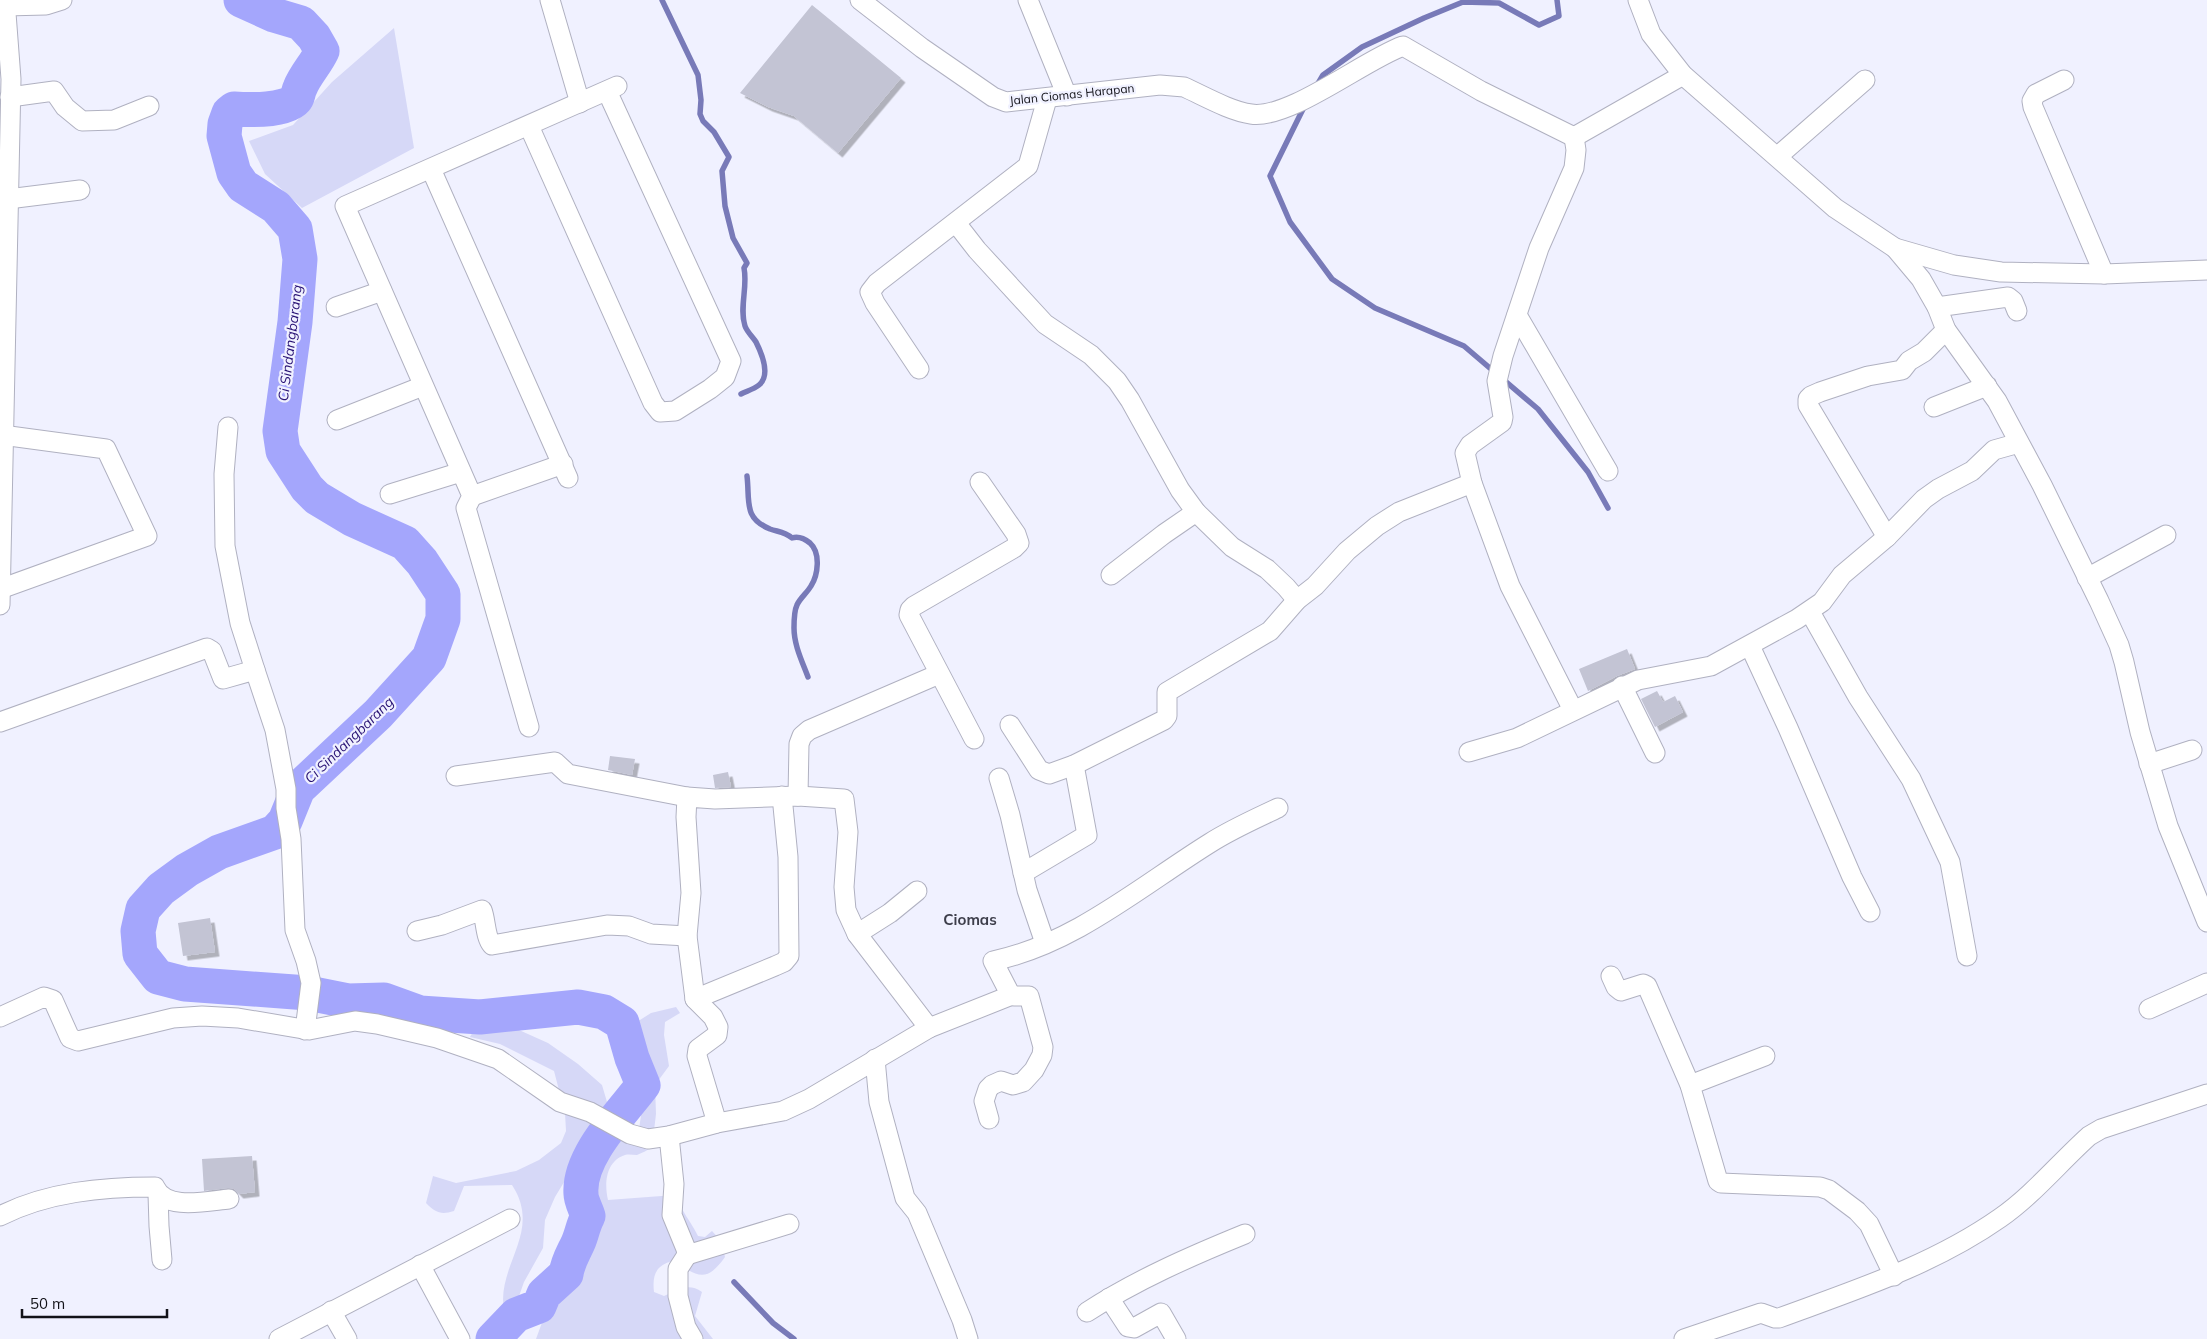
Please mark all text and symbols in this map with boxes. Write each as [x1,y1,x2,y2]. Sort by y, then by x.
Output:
street label: Jalan Ciomas Harapan [1009,80,1135,108]
water label: Ci Sindangbarang [274,283,306,402]
water label: Ci Sindangbarang [301,692,398,787]
district label: Ciomas [943,910,997,929]
scale bar [22,1286,168,1318]
text: 50 m [30,1294,65,1313]

